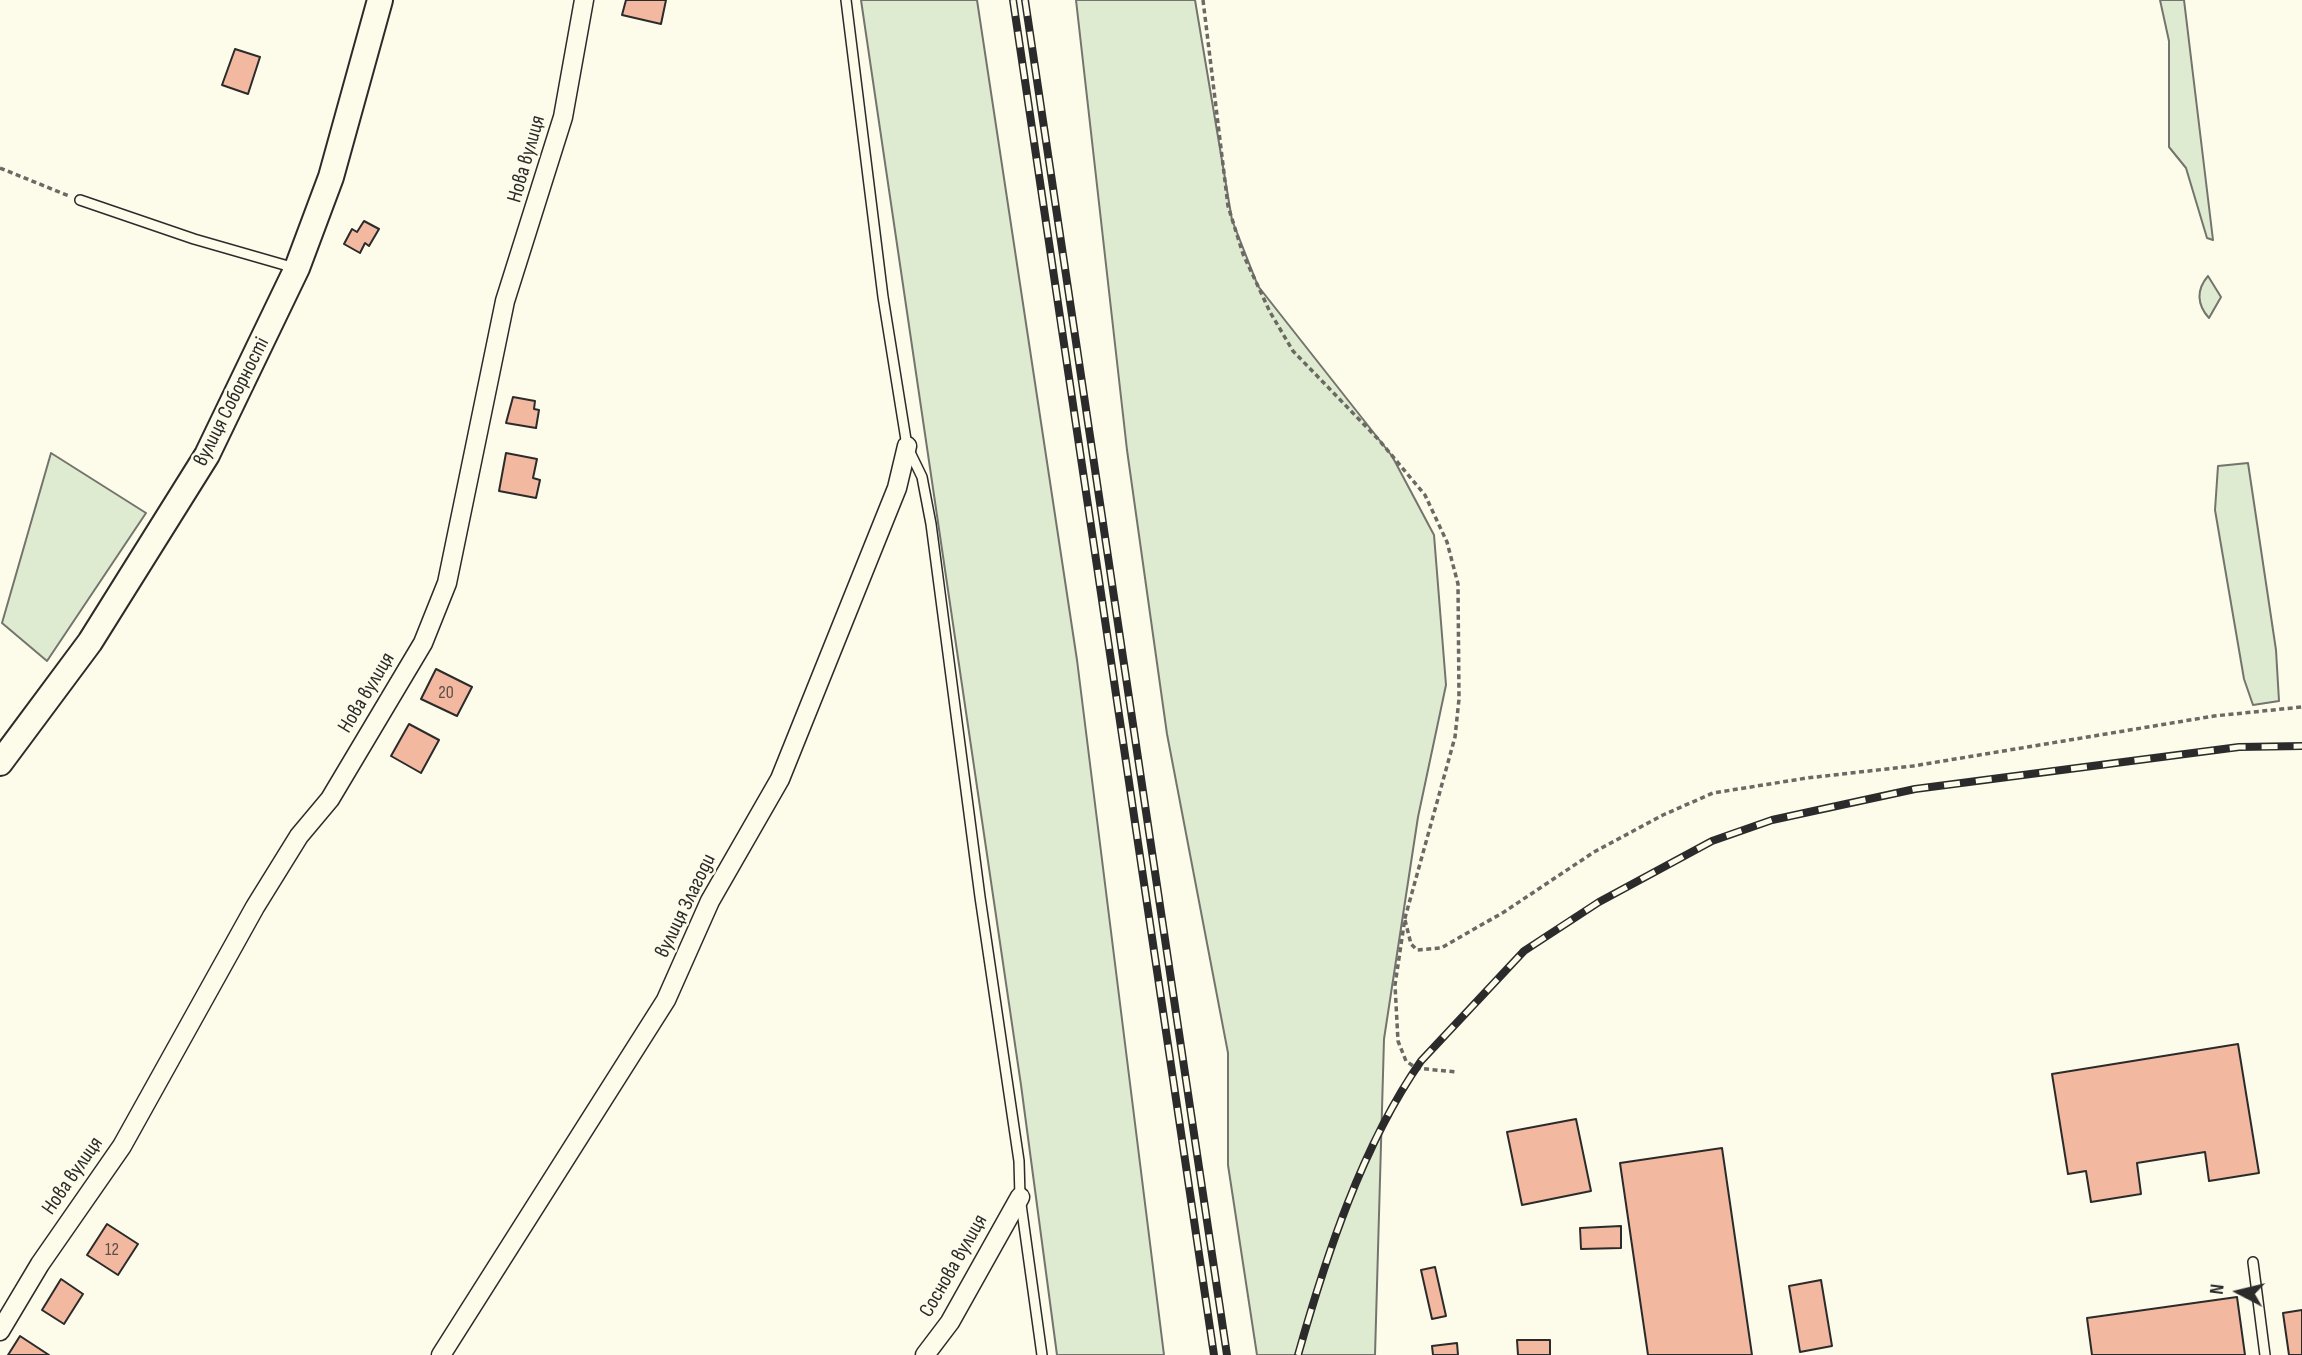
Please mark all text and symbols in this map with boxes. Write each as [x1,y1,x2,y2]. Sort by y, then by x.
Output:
street label: Нова вулиця [503,113,551,205]
street label: вулиця Соборності [189,333,275,471]
street label: Нова вулиця [333,648,401,738]
house number: 20 [438,682,454,704]
street label: вулиця Злагоди [650,850,722,962]
street label: Нова вулиця [37,1132,109,1220]
street label: Соснова вулиця [914,1210,994,1322]
house number: 12 [105,1239,119,1261]
north arrow [2204,1257,2274,1327]
text: N [2206,1283,2230,1296]

